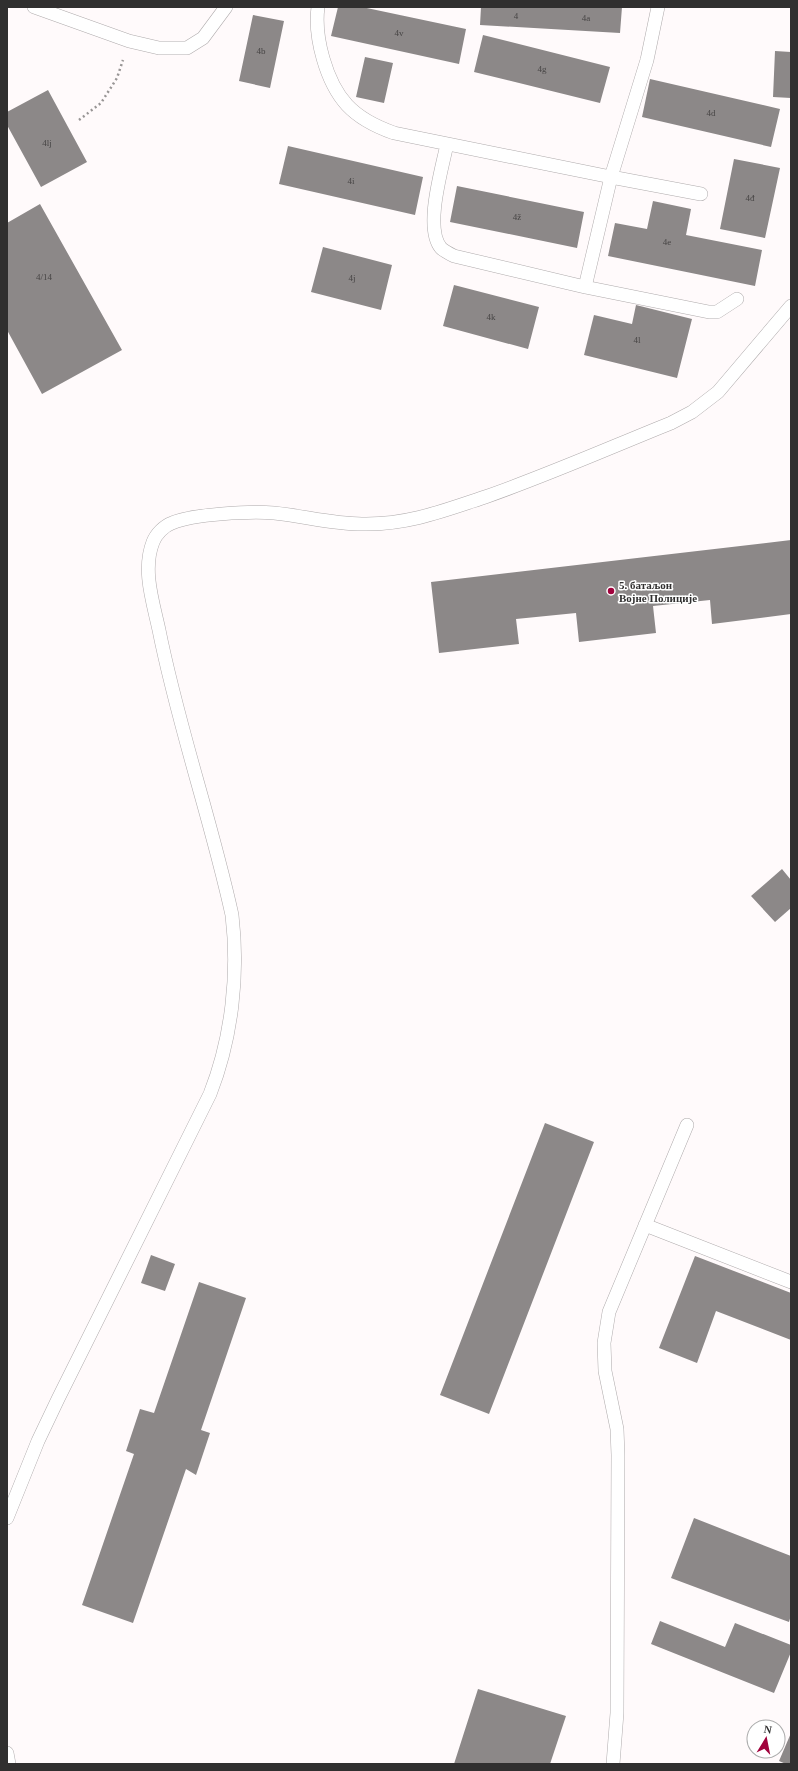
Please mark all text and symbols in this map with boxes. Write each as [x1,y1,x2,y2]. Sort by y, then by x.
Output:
house number: 4 [514,11,519,21]
house number: 4a [582,13,590,23]
house number: 4v [395,28,404,38]
house number: 4b [257,46,266,56]
house number: 4g [538,64,547,74]
house number: 4d [707,108,716,118]
house number: 4lj [42,138,52,148]
house number: 4i [347,176,355,186]
house number: 4đ [746,193,755,203]
house number: 4ž [513,212,521,222]
house number: 4e [663,237,671,247]
house number: 4/14 [36,272,52,282]
house number: 4j [348,273,356,283]
house number: 4k [487,312,496,322]
house number: 4l [633,335,641,345]
place label: 5. батаљон Војне Полиције [619,579,697,604]
marker: 5. батаљон Војне Полиције [606,586,616,596]
north arrow [746,1719,786,1759]
text: N [763,1723,773,1736]

